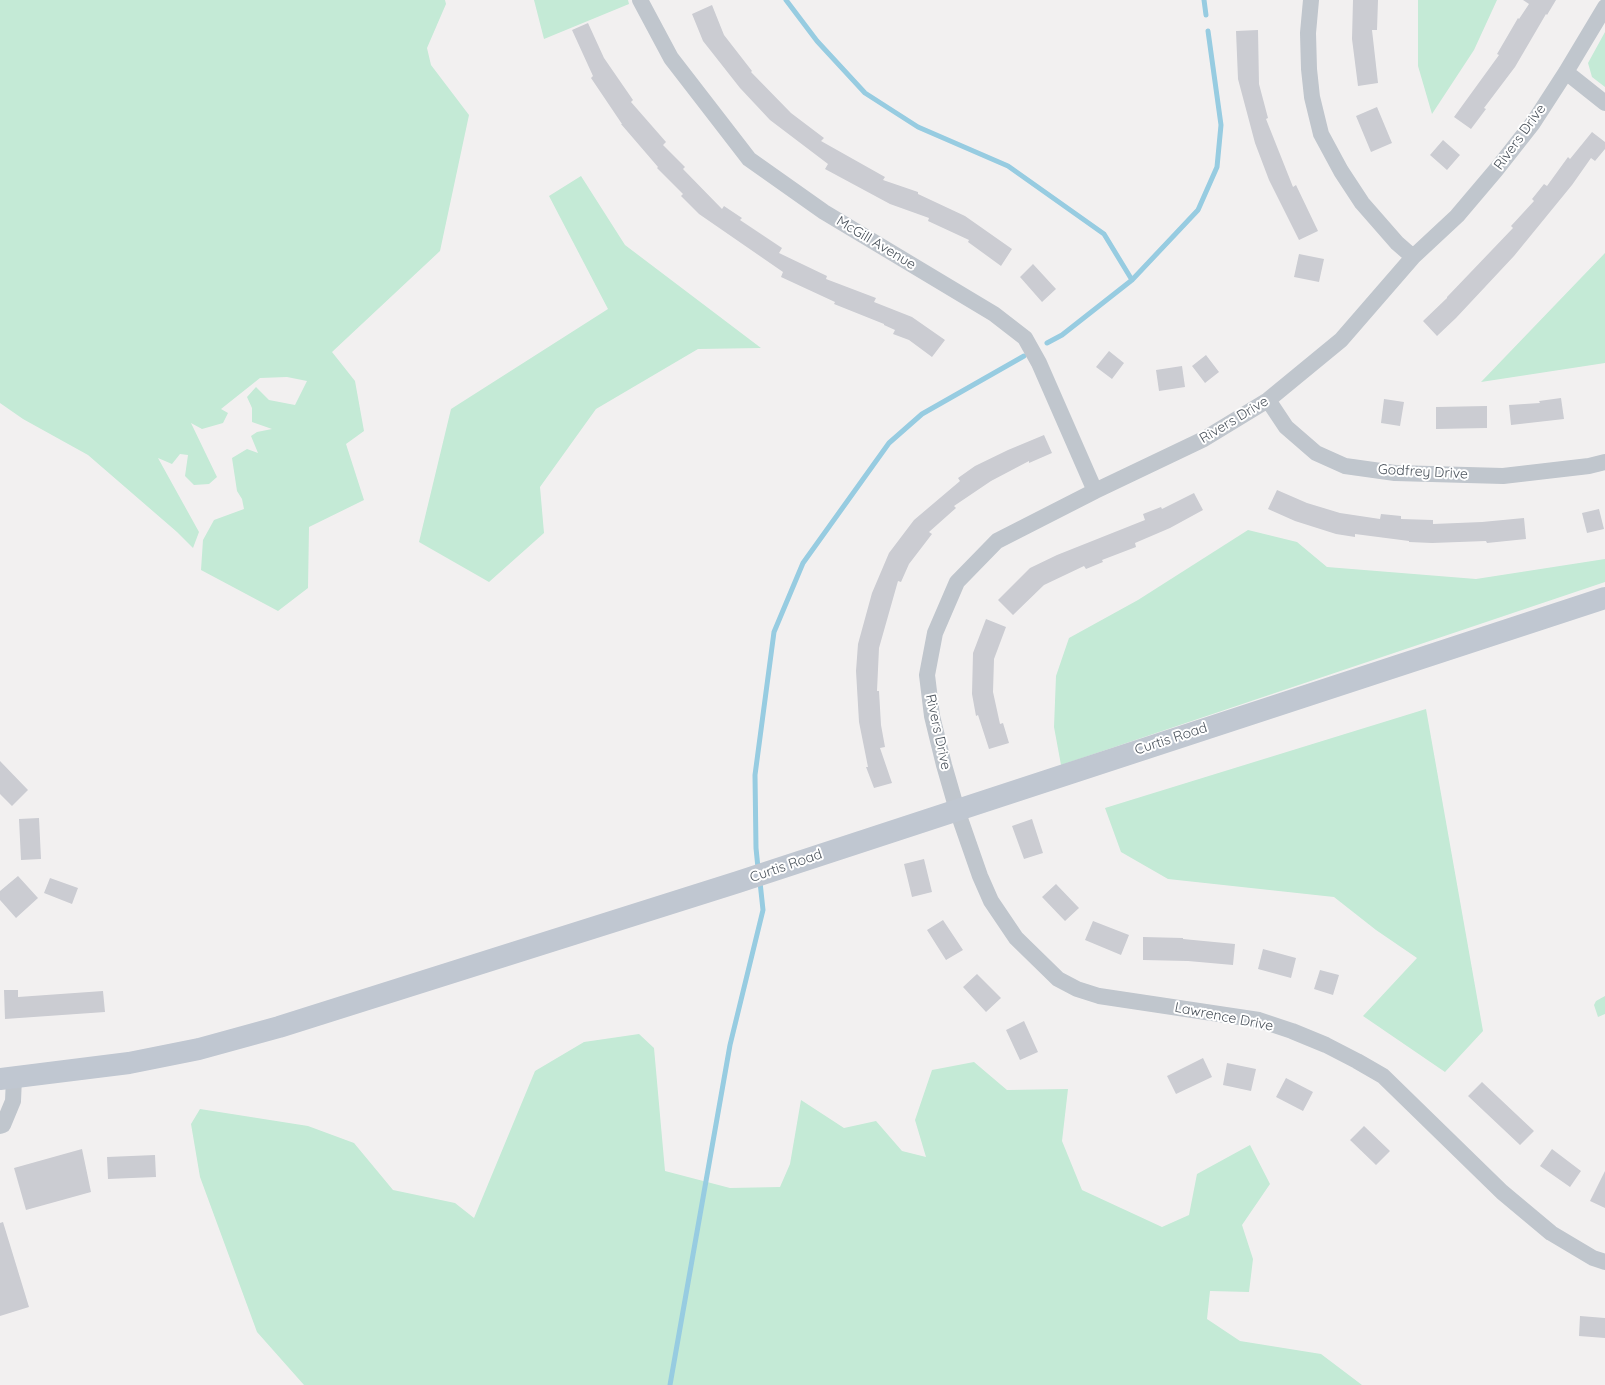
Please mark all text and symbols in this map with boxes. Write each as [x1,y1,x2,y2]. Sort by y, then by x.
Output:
street label: Rivers Drive [1491,101,1549,173]
street label: McGill Avenue [833,213,919,273]
street label: Rivers Drive [1197,393,1271,447]
street label: Godfrey Drive [1378,461,1468,483]
street label: Rivers Drive [922,693,954,771]
street label: Curtis Road [1133,719,1209,759]
street label: Curtis Road [748,846,824,886]
street label: Lawrence Drive [1173,999,1275,1035]

